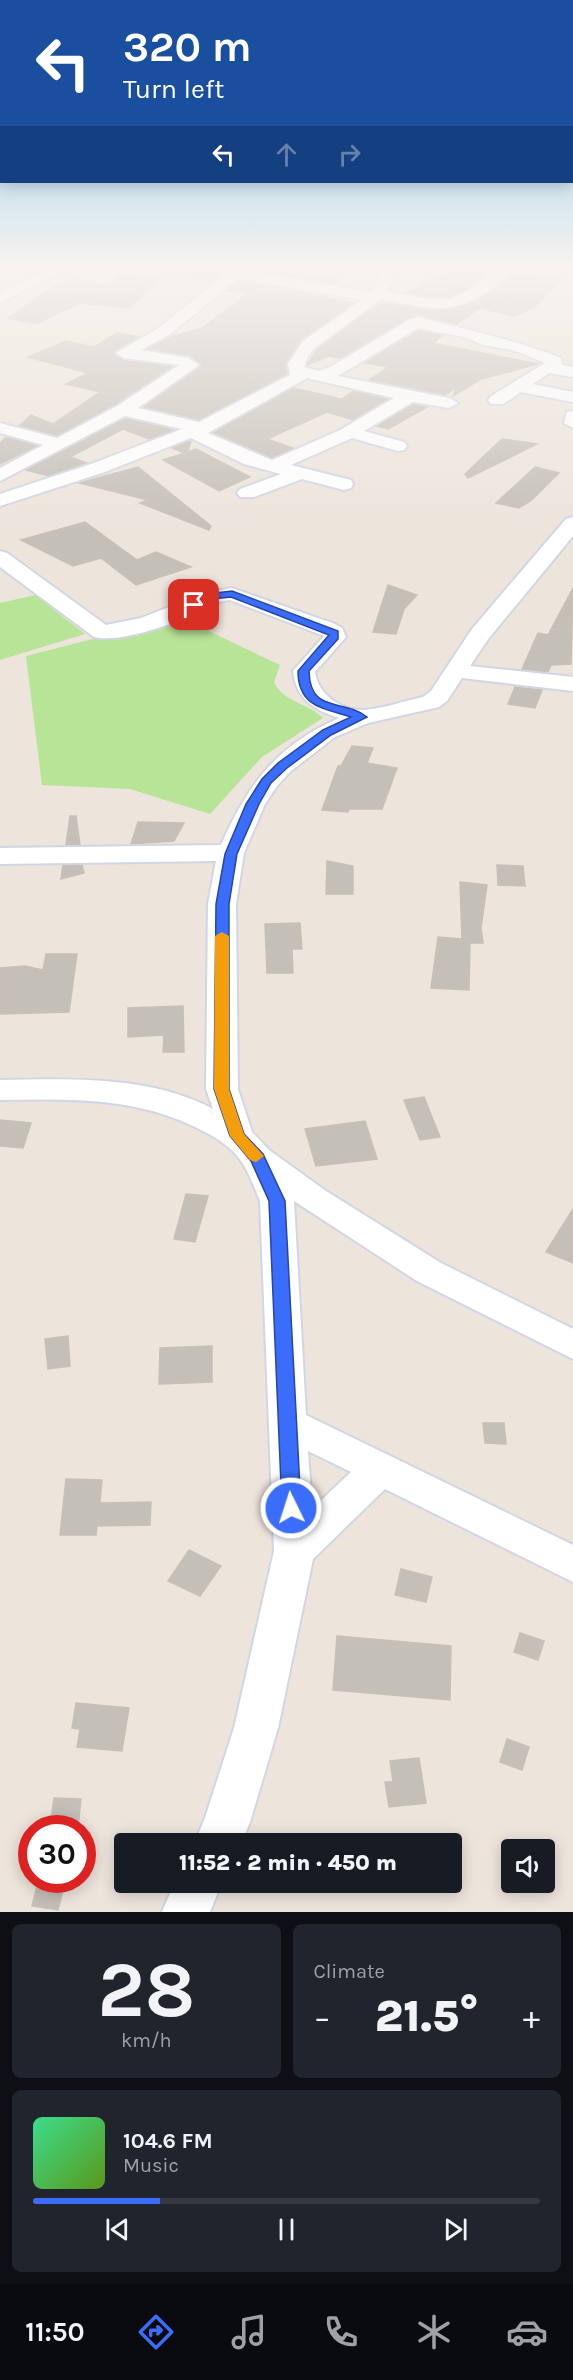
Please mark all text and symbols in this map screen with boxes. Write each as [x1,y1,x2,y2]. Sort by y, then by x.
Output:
text: 320 m [123,22,252,72]
icon: left [24,24,102,102]
text: Turn left [123,73,224,105]
icon: left [207,138,240,171]
icon: ahead [270,138,303,171]
icon: right [333,138,366,171]
pin [168,579,219,630]
icon: arrive [177,588,210,621]
position arrow [259,1476,323,1540]
speed limit sign: 30 [18,1815,96,1893]
map controls [501,1839,555,1893]
button: sound [501,1839,555,1893]
text: 11:52 · 2 min · 450 m [179,1850,397,1876]
text: 28 [97,1944,195,2036]
text: Climate [314,1960,385,1983]
text: 21.5° [375,1990,479,2042]
text: − [314,1998,331,2036]
text: + [523,1998,540,2036]
text: km/h [121,2029,172,2052]
text: 104.6 FM [123,2128,213,2154]
text: Music [123,2154,179,2177]
icon: previous [101,2213,134,2246]
icon: pause [270,2213,303,2246]
icon: next [439,2213,472,2246]
icon: directions [135,2311,177,2353]
icon: music [228,2311,270,2353]
icon: phone [320,2311,362,2353]
icon: climate [413,2311,455,2353]
icon: car [506,2311,548,2353]
text: 11:50 [25,2316,85,2348]

